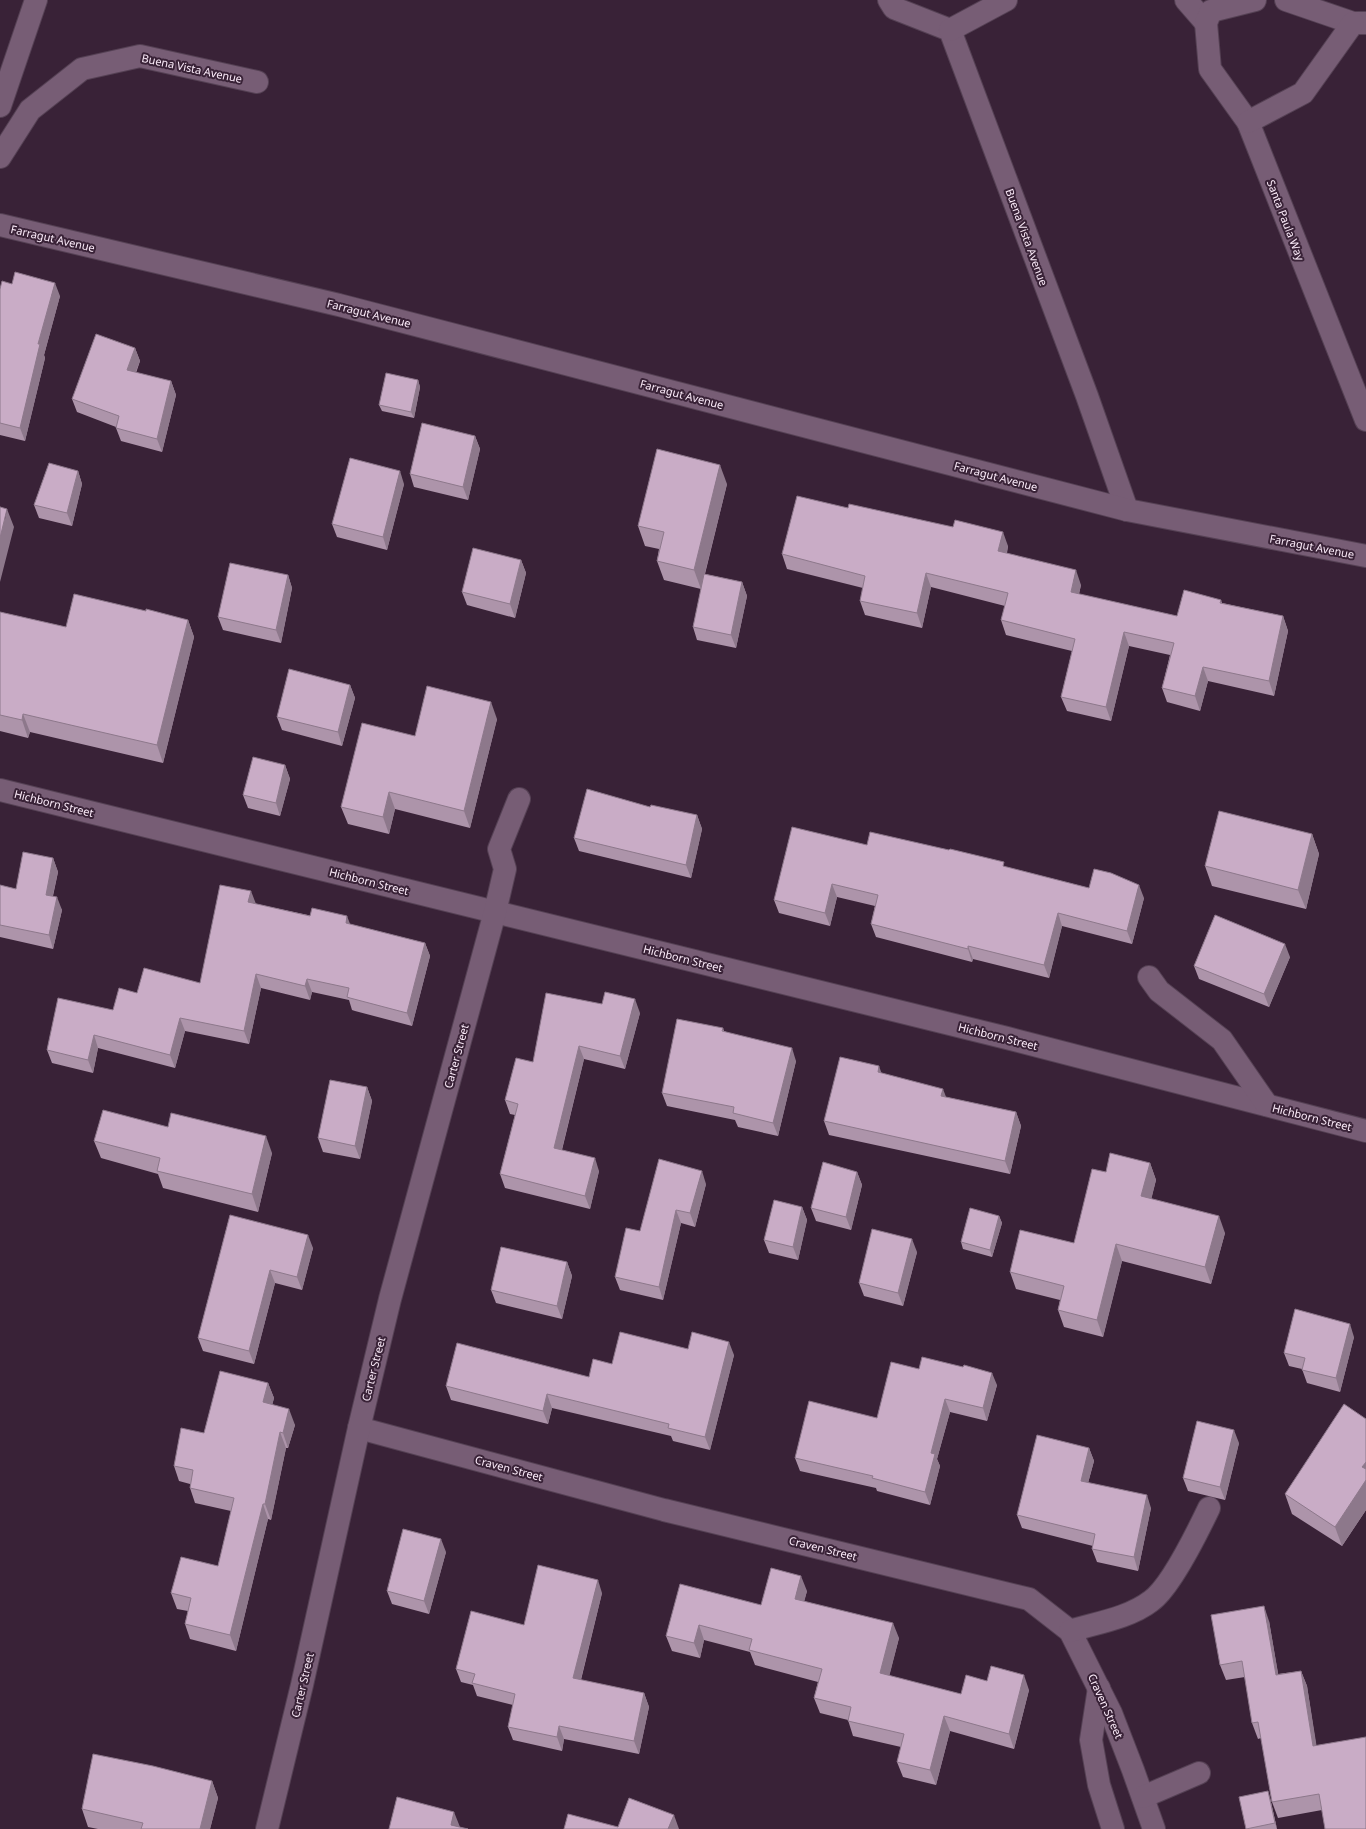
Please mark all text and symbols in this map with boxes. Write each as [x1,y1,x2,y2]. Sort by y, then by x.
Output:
street label: Buena Vista Avenue [140,50,244,86]
street label: Santa Paula Way [1264,177,1308,263]
street label: Buena Vista Avenue [1002,186,1052,288]
street label: Farragut Avenue [9,221,97,255]
street label: Farragut Avenue [325,295,413,331]
street label: Farragut Avenue [639,376,725,412]
street label: Farragut Avenue [953,458,1039,494]
street label: Farragut Avenue [1268,530,1356,562]
street label: Hichborn Street [13,786,95,820]
street label: Hichborn Street [328,864,410,898]
street label: Hichborn Street [642,941,724,975]
street label: Hichborn Street [957,1019,1039,1053]
street label: Carter Street [440,1022,472,1090]
street label: Hichborn Street [1271,1100,1353,1134]
street label: Carter Street [358,1335,388,1403]
street label: Craven Street [473,1452,545,1484]
street label: Craven Street [787,1532,859,1564]
street label: Carter Street [287,1651,317,1719]
street label: Craven Street [1085,1671,1127,1741]

